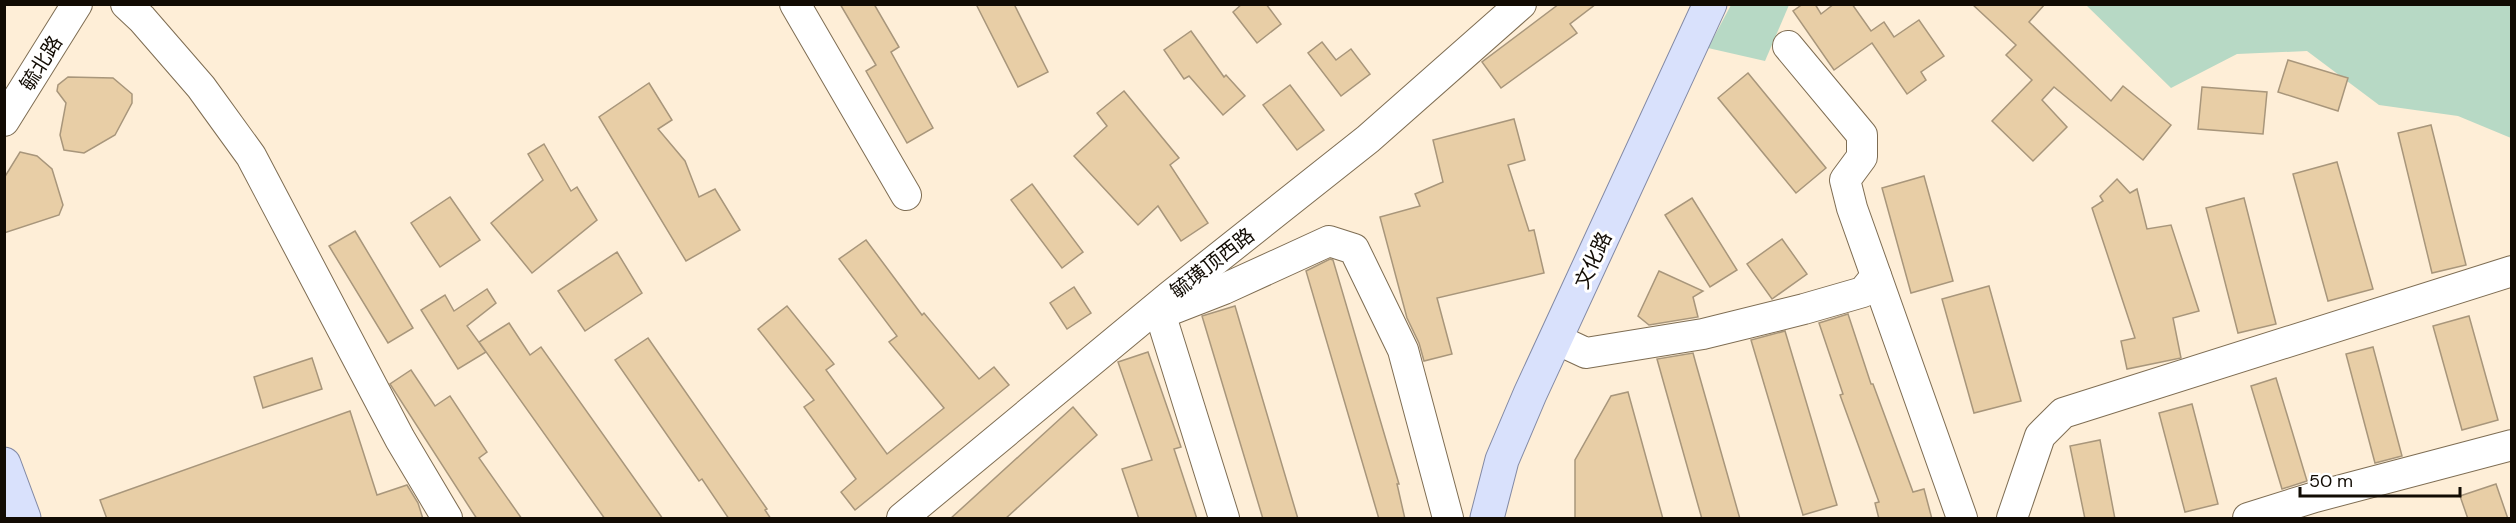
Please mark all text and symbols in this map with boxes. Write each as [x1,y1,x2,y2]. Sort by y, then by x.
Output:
street label: 毓北路 [14,31,68,95]
street label: 毓璜顶西路 [1165,222,1259,304]
street label: 文化路 [1569,227,1617,293]
scale bar [2300,460,2460,498]
text: 50 m [2309,469,2353,493]

